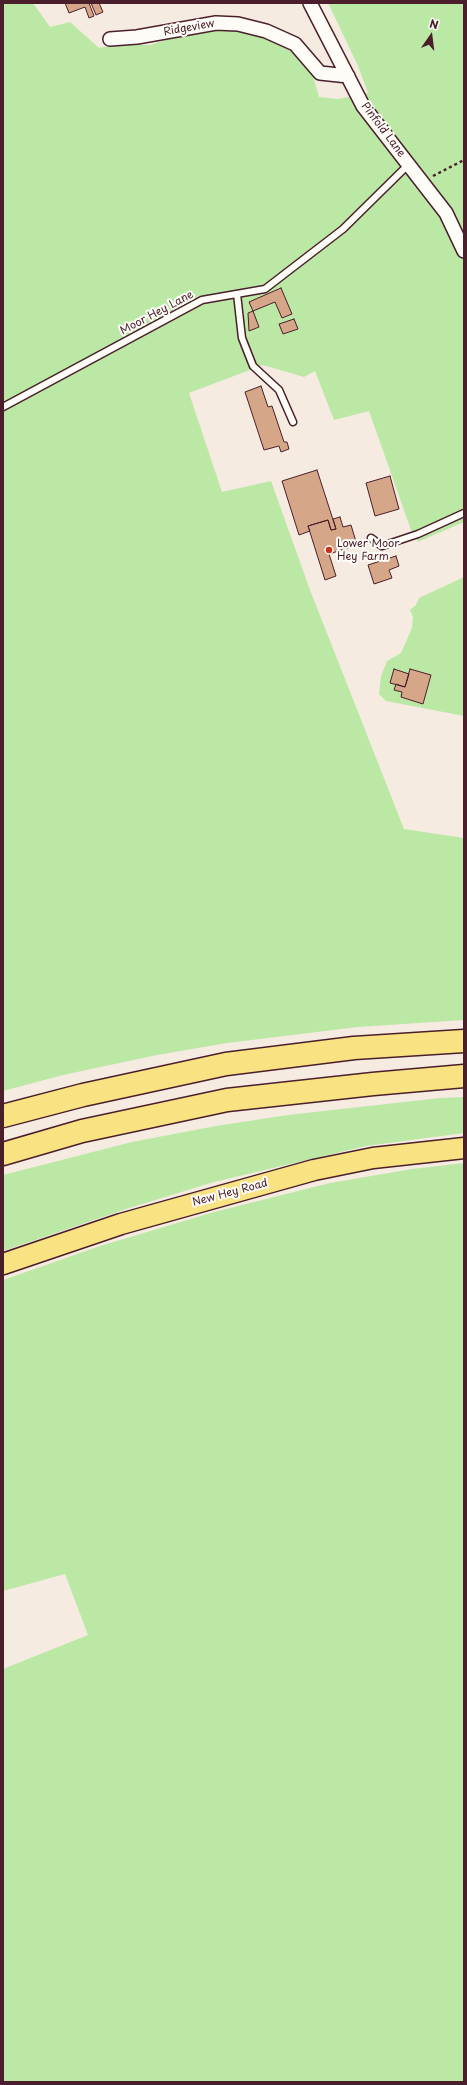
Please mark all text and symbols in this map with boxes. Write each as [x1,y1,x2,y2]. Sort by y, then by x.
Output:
text: N [428,15,440,33]
north arrow [411,16,451,56]
street label: Ridgeview [162,17,216,39]
street label: Pinfold Lane [358,100,408,160]
street label: Moor Hey Lane [118,288,196,338]
place label: Lower Moor Hey Farm [337,537,399,563]
marker: Lower Moor Hey Farm [324,545,334,555]
street label: New Hey Road [191,1177,269,1209]

